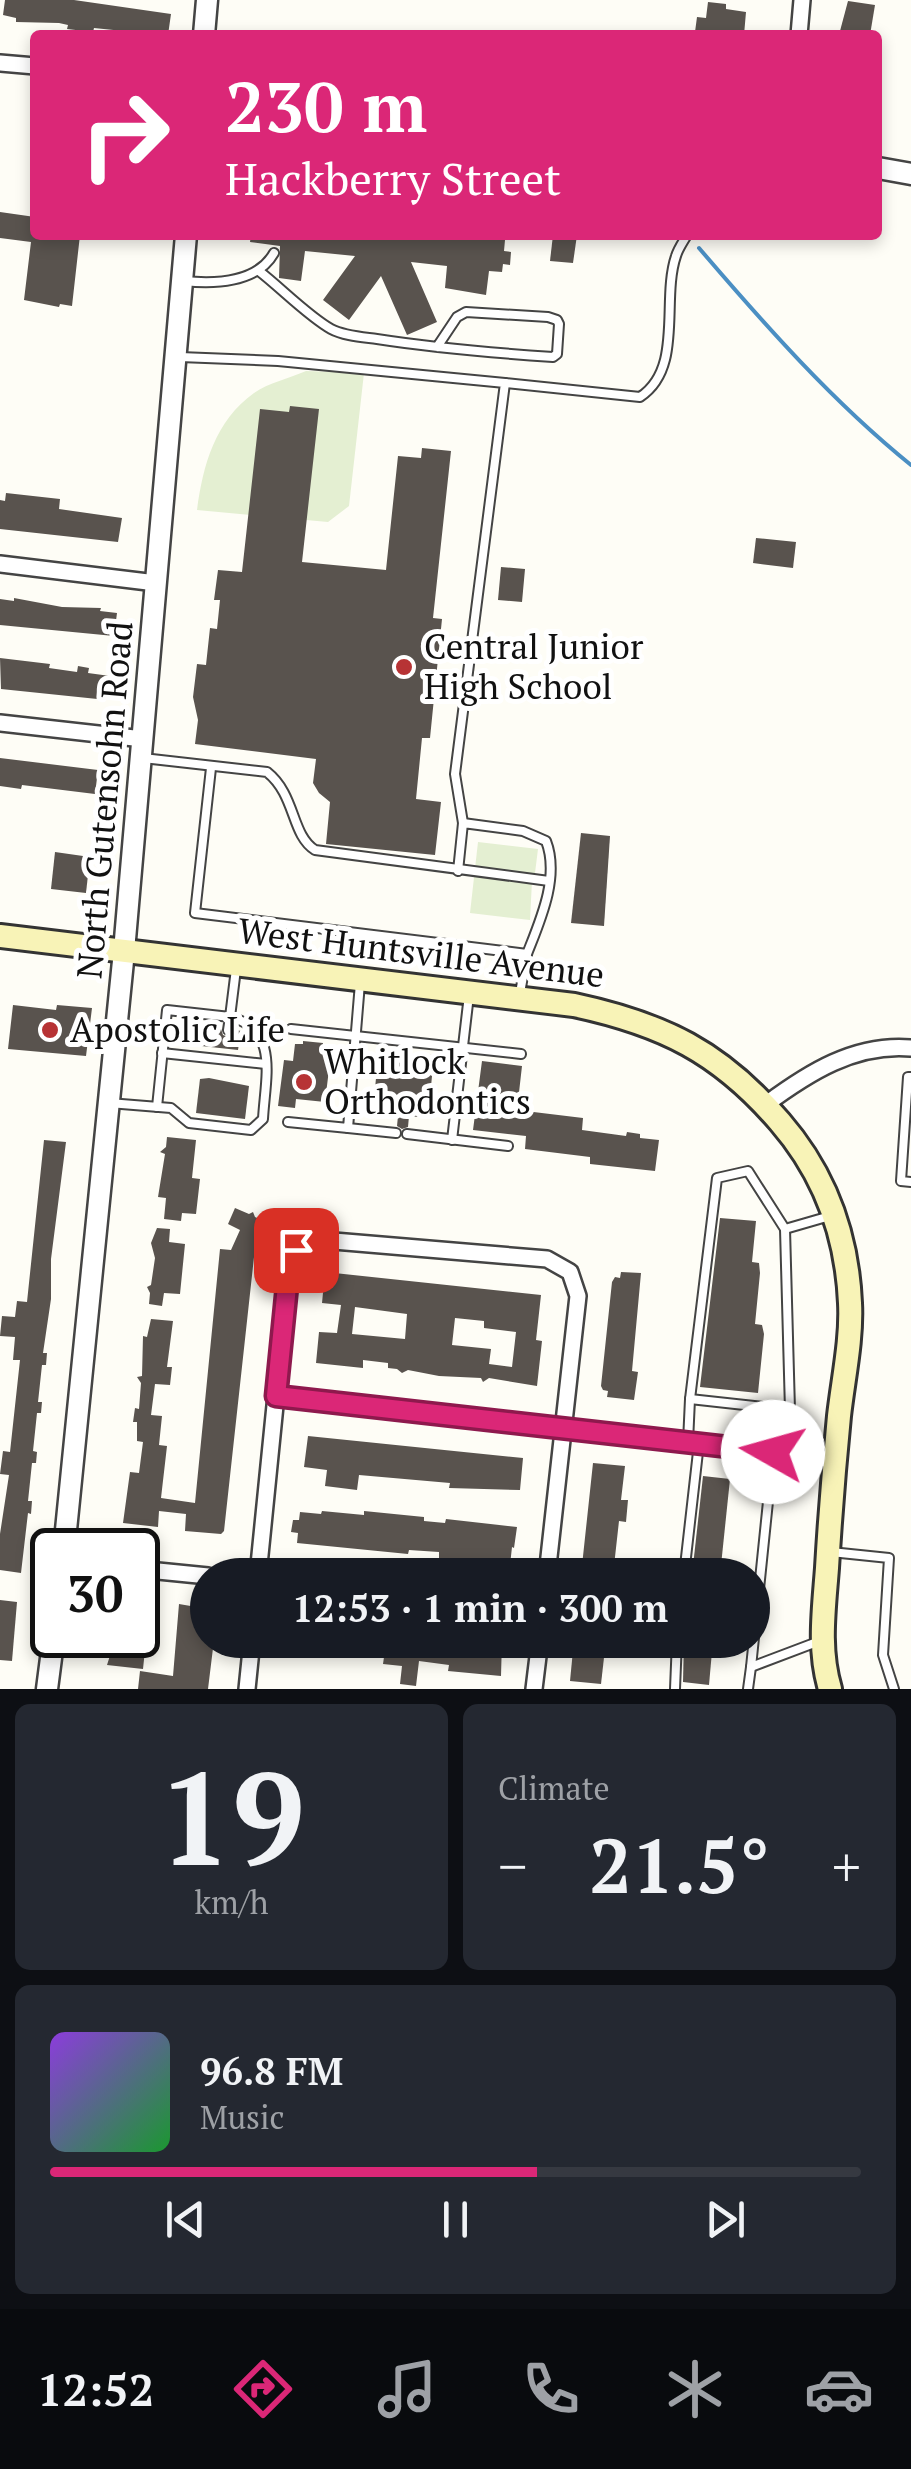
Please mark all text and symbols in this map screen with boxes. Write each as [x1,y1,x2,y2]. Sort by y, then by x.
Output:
text: 230 m [225,59,427,152]
icon: right [60,70,190,200]
text: Hackberry Street [225,148,561,208]
street label: North Gutensohn Road [65,619,143,980]
place label: Central Junior High School [424,623,644,709]
marker: Central Junior High School [393,656,415,678]
street label: West Huntsville Avenue [235,907,607,997]
place label: Apostolic Life [70,1006,285,1052]
marker: Apostolic Life [39,1019,61,1041]
place label: Whitlock Orthodontics [324,1038,531,1124]
marker: Whitlock Orthodontics [293,1071,315,1093]
pin [254,1208,339,1293]
icon: arrive [269,1223,324,1278]
position arrow [721,1400,825,1504]
speed limit sign: 30 [30,1528,160,1658]
text: 12:53 · 1 min · 300 m [292,1583,668,1633]
text: 19 [158,1730,305,1902]
text: Climate [498,1767,610,1809]
text: 21.5° [589,1815,770,1914]
text: − [498,1829,527,1902]
text: + [832,1829,861,1902]
text: km/h [195,1881,268,1923]
text: 96.8 FM [200,2046,343,2096]
text: Music [200,2096,285,2138]
icon: previous [158,2192,213,2247]
icon: pause [428,2192,483,2247]
icon: next [698,2192,753,2247]
icon: directions [228,2354,298,2424]
icon: music [372,2354,442,2424]
icon: phone [516,2354,586,2424]
icon: climate [660,2354,730,2424]
icon: car [804,2354,874,2424]
text: 12:52 [37,2359,154,2419]

